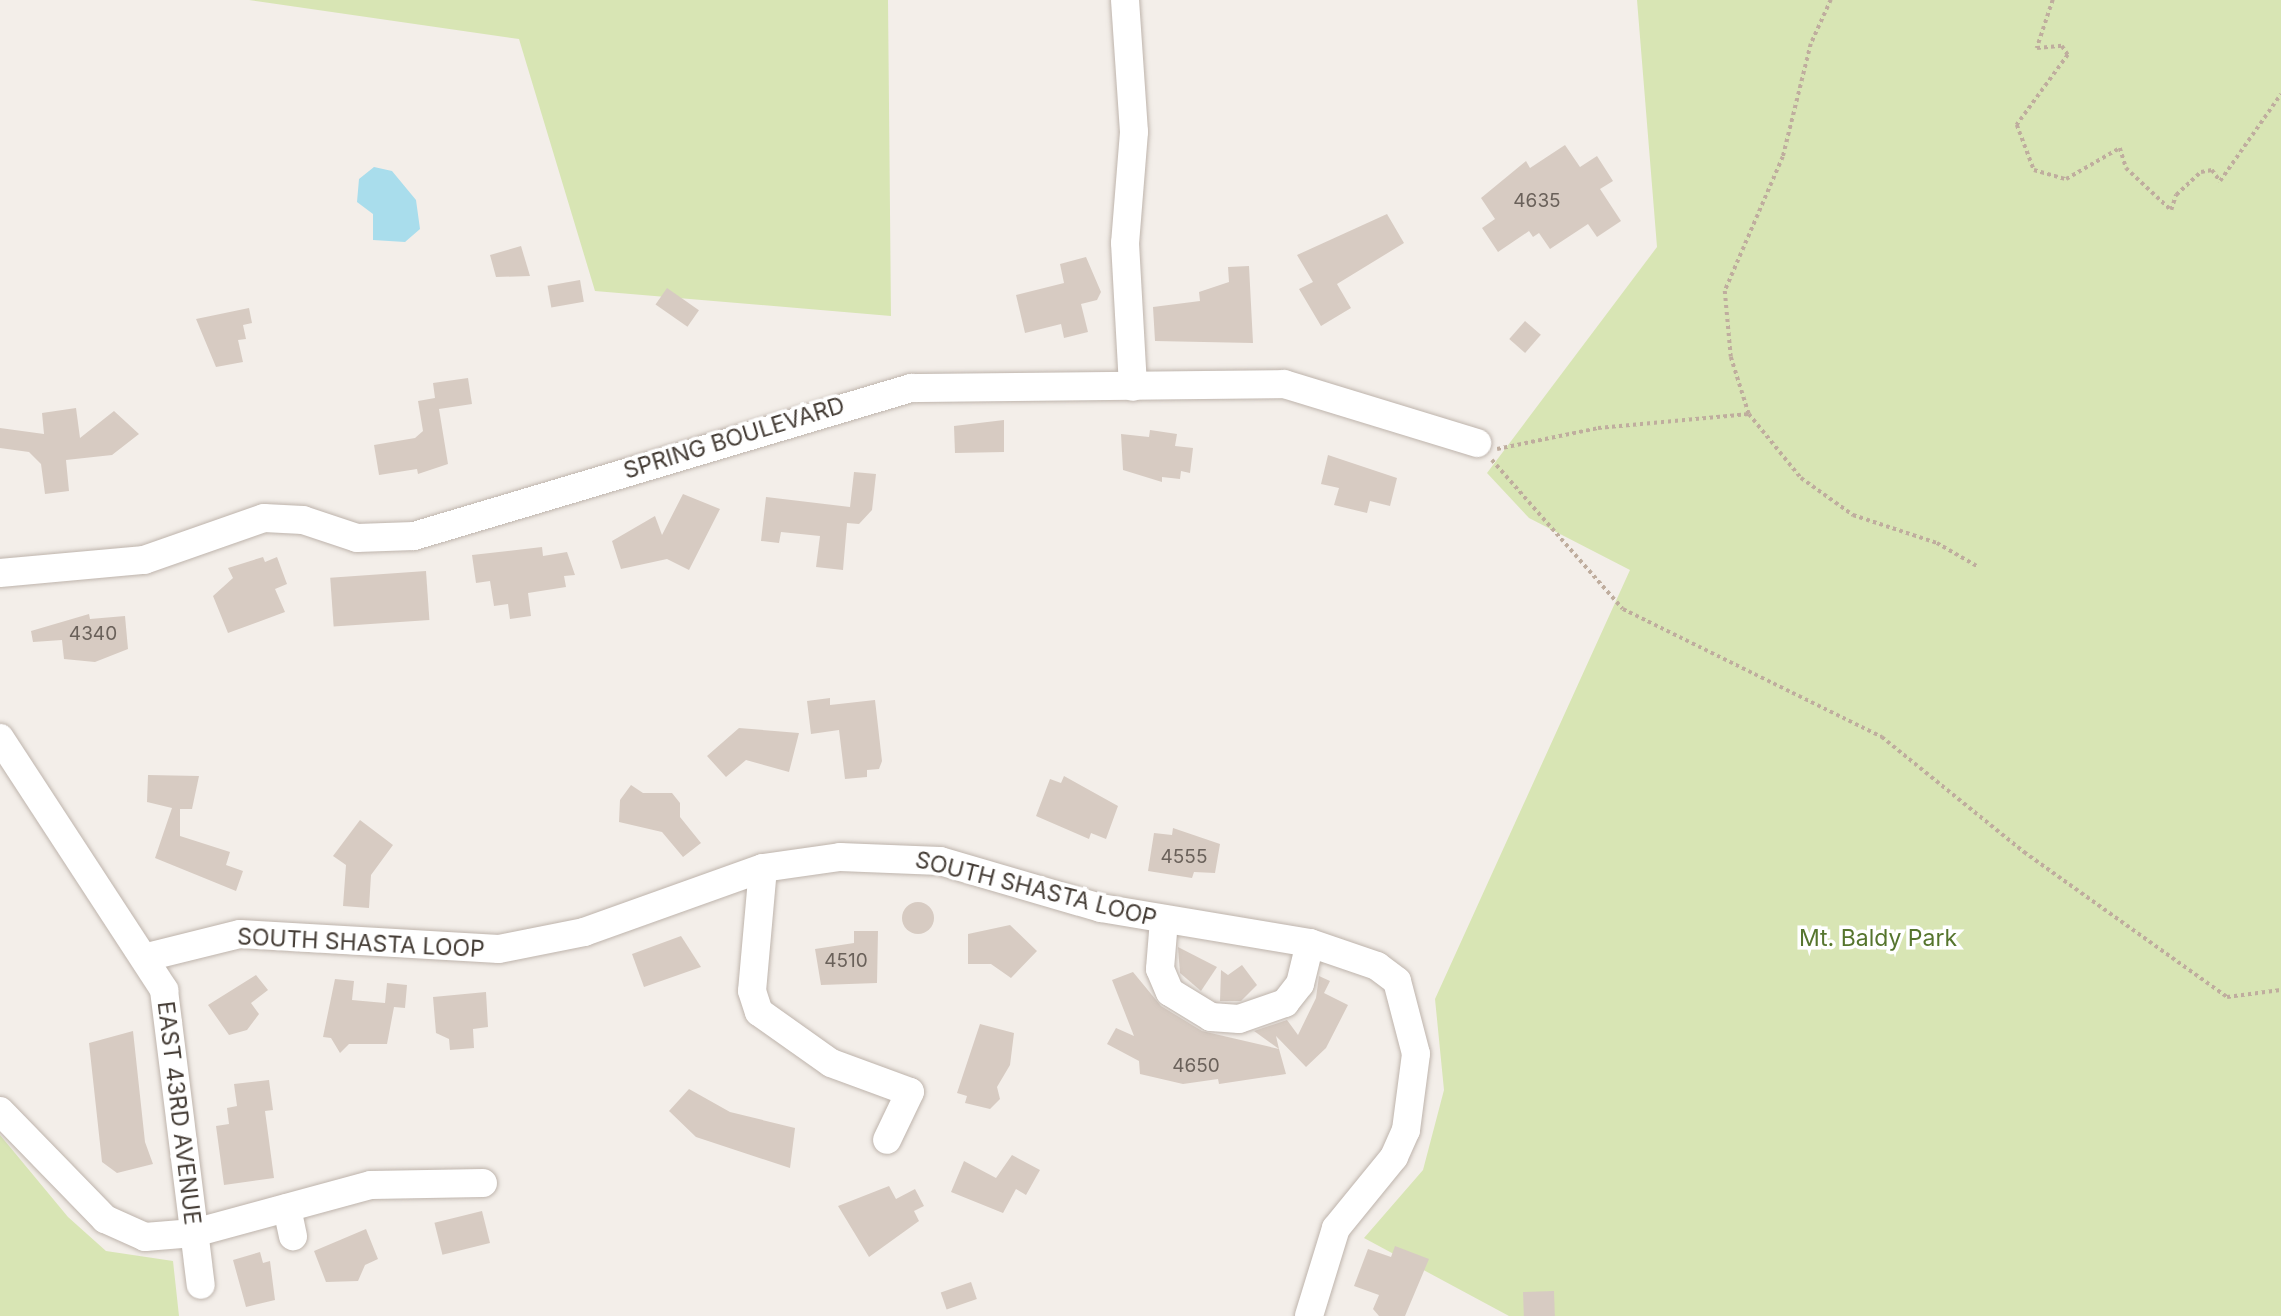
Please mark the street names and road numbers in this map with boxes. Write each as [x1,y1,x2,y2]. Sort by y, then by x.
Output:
street label: SPRING BOULEVARD [620,391,848,485]
street label: SOUTH SHASTA LOOP [912,846,1160,932]
street label: SOUTH SHASTA LOOP [237,923,485,963]
street label: EAST 43RD AVENUE [152,1000,206,1226]

